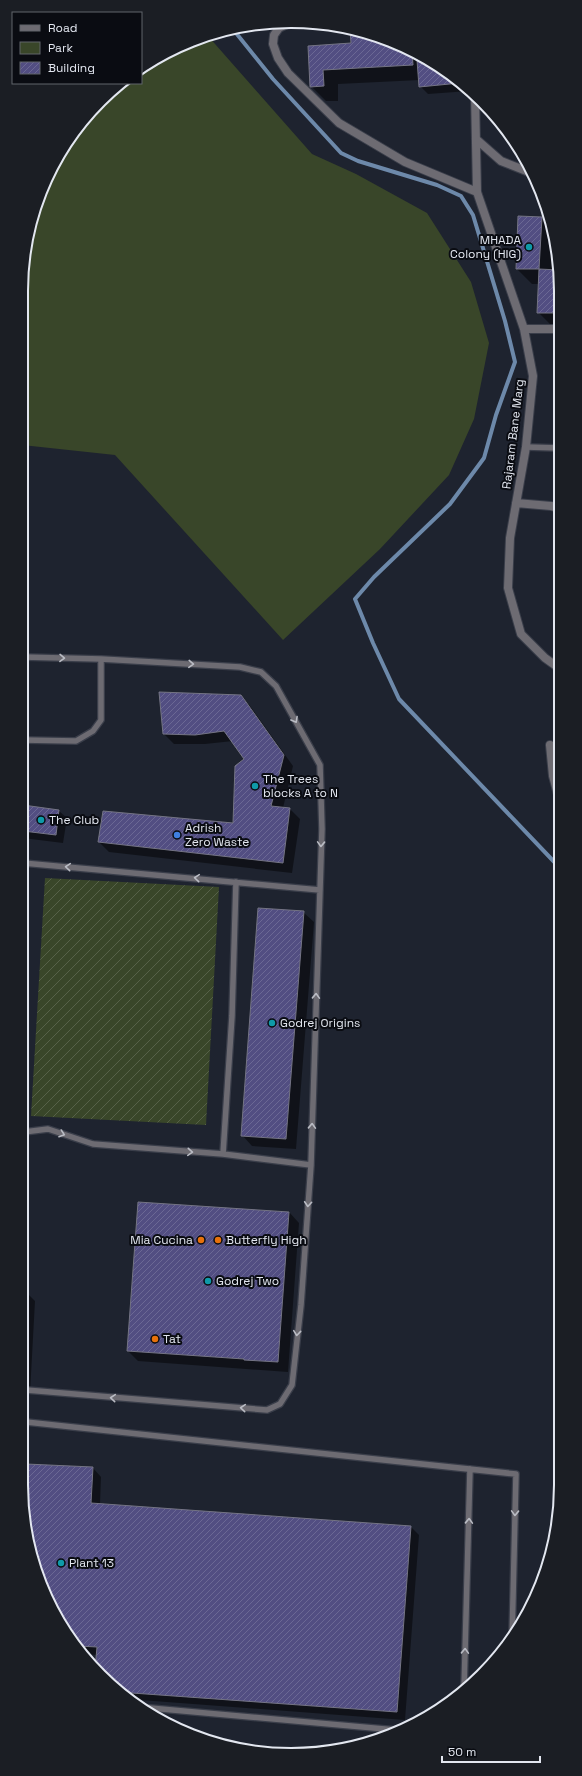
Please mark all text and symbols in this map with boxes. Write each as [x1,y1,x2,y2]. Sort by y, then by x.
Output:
legend [12,12,142,84]
text: Road [48,20,77,36]
text: Park [48,40,73,56]
text: Building [48,60,95,76]
place label: MHADA Colony (HIG) [450,232,521,262]
marker: MHADA Colony (HIG) [524,242,534,252]
street label: Rajaram Bane Marg [498,378,528,490]
one-way arrow [58,654,65,663]
one-way arrow [188,660,194,669]
one-way arrow [290,716,297,723]
place label: The Trees blocks A to N [263,771,338,801]
marker: The Trees blocks A to N [250,781,260,791]
place label: The Club [49,812,100,828]
marker: The Club [36,815,46,825]
place label: Adrish Zero Waste [185,820,249,850]
marker: Adrish Zero Waste [172,830,182,840]
one-way arrow [317,841,325,847]
one-way arrow [65,863,71,872]
one-way arrow [194,874,200,883]
one-way arrow [312,993,321,999]
place label: Godrej Origins [280,1015,360,1031]
marker: Godrej Origins [267,1018,277,1028]
one-way arrow [308,1123,316,1129]
one-way arrow [59,1129,66,1138]
one-way arrow [187,1147,193,1156]
one-way arrow [303,1201,312,1207]
place label: Mia Cucina [130,1232,193,1248]
place label: Butterfly High [226,1232,307,1248]
marker: Mia Cucina [196,1235,206,1245]
marker: Butterfly High [213,1235,223,1245]
place label: Godrej Two [216,1273,279,1289]
marker: Godrej Two [203,1276,213,1286]
one-way arrow [293,1330,302,1336]
place label: Tat [163,1331,181,1347]
marker: Tat [150,1334,160,1344]
one-way arrow [110,1393,116,1402]
one-way arrow [240,1404,246,1413]
one-way arrow [511,1510,519,1516]
one-way arrow [465,1518,473,1524]
place label: Plant 13 [69,1555,114,1571]
marker: Plant 13 [56,1558,66,1568]
one-way arrow [461,1648,470,1654]
scale bar [442,1738,540,1764]
text: 50 m [448,1744,476,1760]

